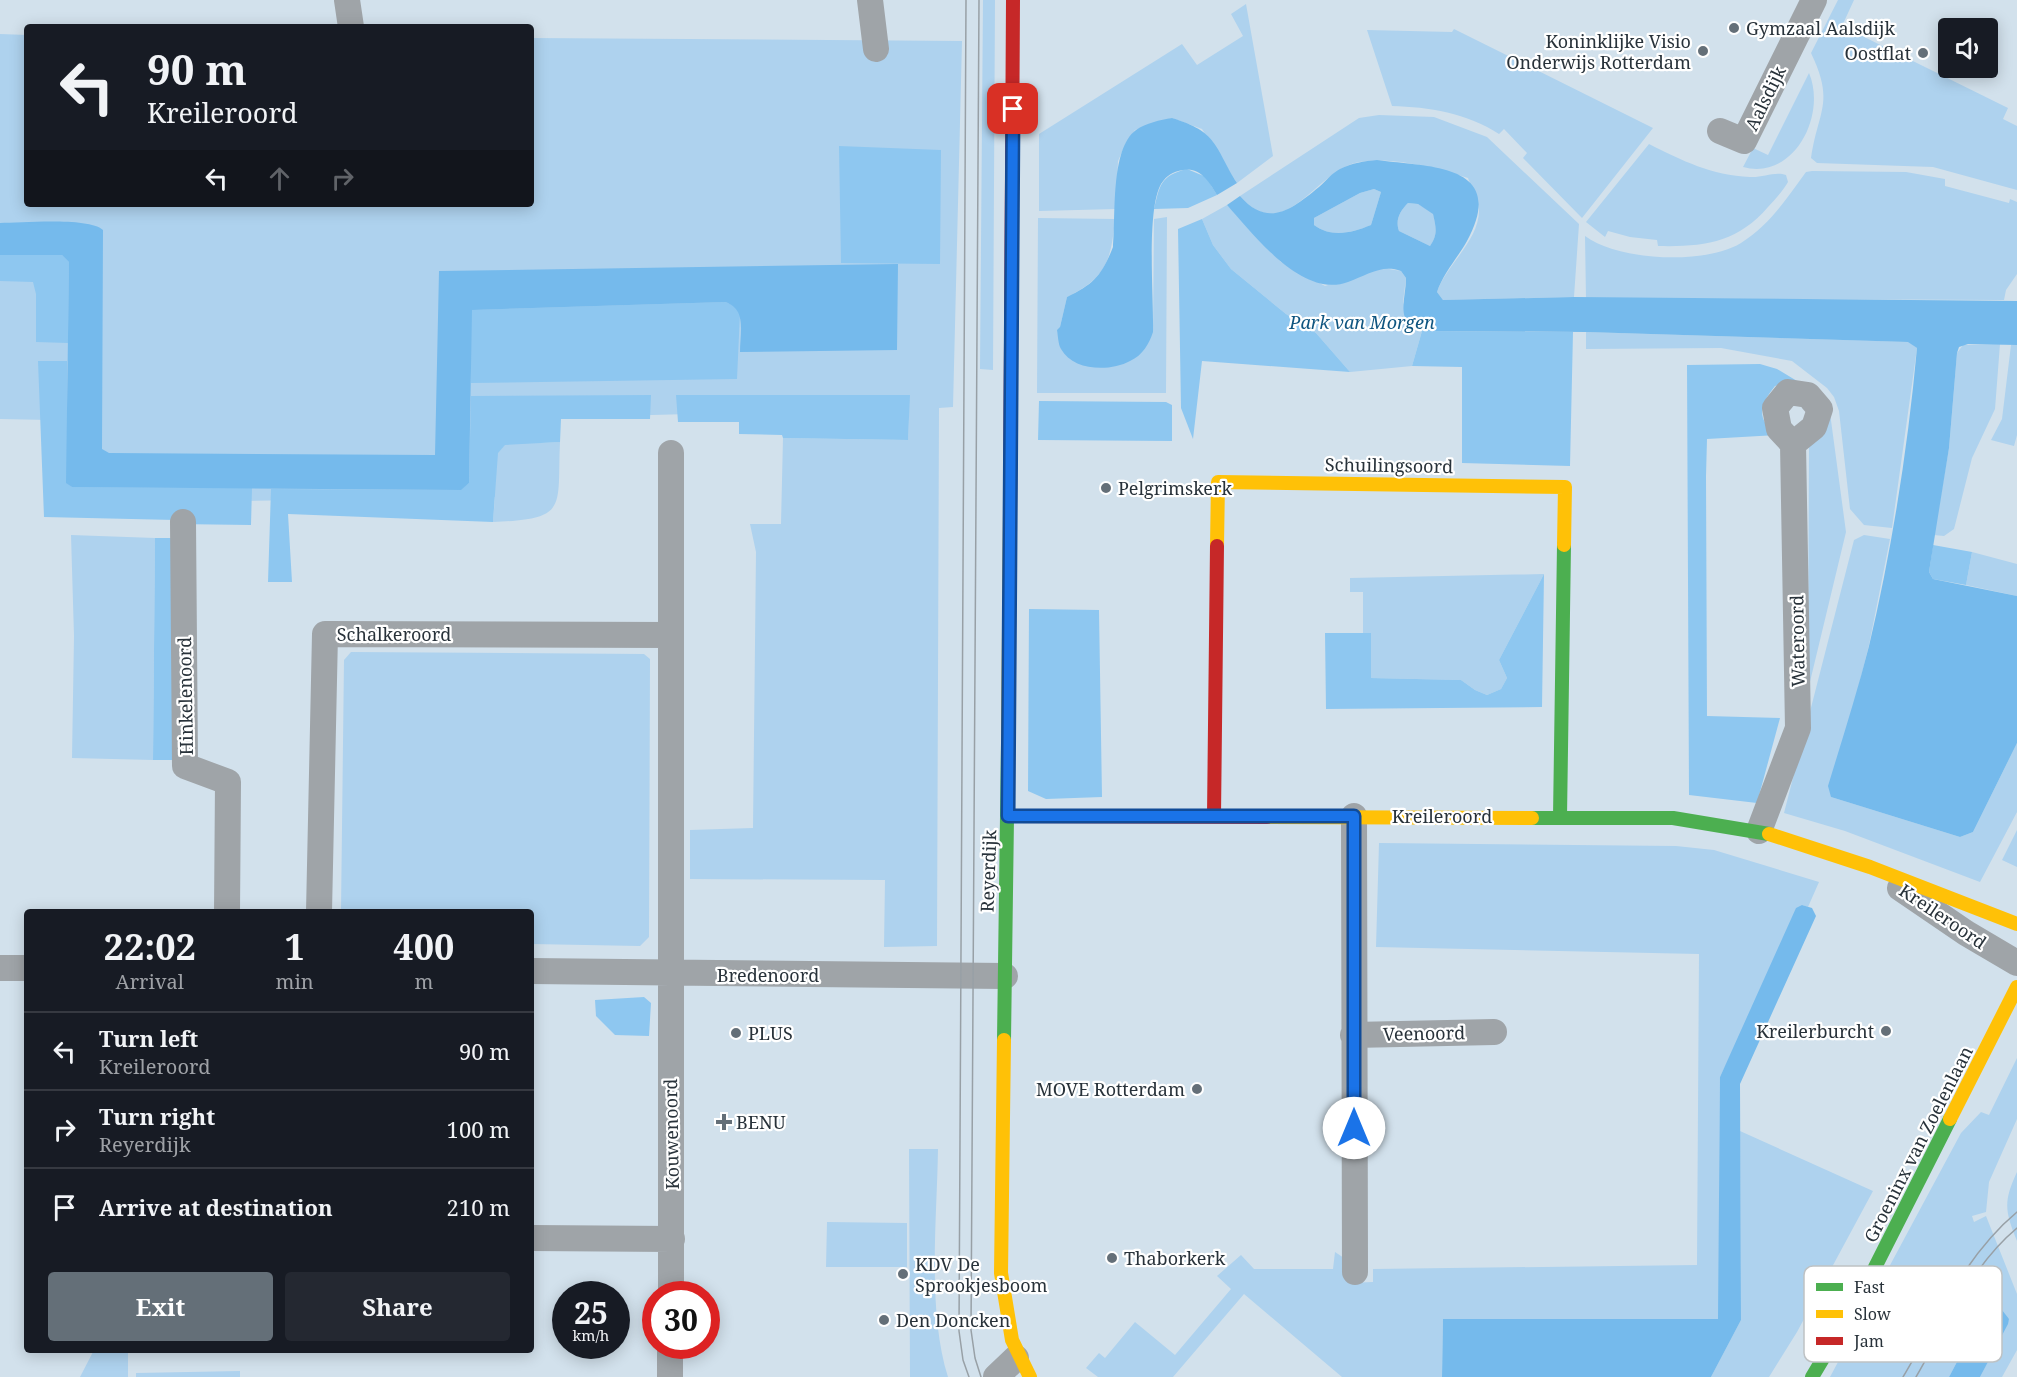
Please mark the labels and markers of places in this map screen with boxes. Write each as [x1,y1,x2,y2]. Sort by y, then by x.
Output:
place label: Gymzaal Aalsdijk [1746,16,1895,40]
marker: Gymzaal Aalsdijk [1727,21,1741,35]
place label: Koninklijke Visio Onderwijs Rotterdam [1506,29,1691,74]
place label: Oostflat [1844,41,1911,65]
marker: Koninklijke Visio Onderwijs Rotterdam [1696,44,1710,58]
marker: Oostflat [1916,46,1930,60]
pin [987,83,1038,134]
place label: Pelgrimskerk [1118,476,1232,500]
marker: Pelgrimskerk [1099,481,1113,495]
place label: Kreilerburcht [1756,1019,1874,1043]
place label: PLUS [748,1021,793,1045]
marker: Kreilerburcht [1879,1024,1893,1038]
marker: PLUS [729,1026,743,1040]
place label: MOVE Rotterdam [1036,1077,1185,1101]
marker: MOVE Rotterdam [1190,1082,1204,1096]
place label: BENU [736,1110,786,1134]
marker: BENU [717,1115,731,1129]
place label: Thaborkerk [1124,1246,1226,1270]
marker: Thaborkerk [1105,1251,1119,1265]
place label: KDV De Sprookjesboom [915,1252,1048,1297]
marker: KDV De Sprookjesboom [896,1267,910,1281]
place label: Den Doncken [896,1308,1011,1332]
marker: Den Doncken [877,1313,891,1327]

